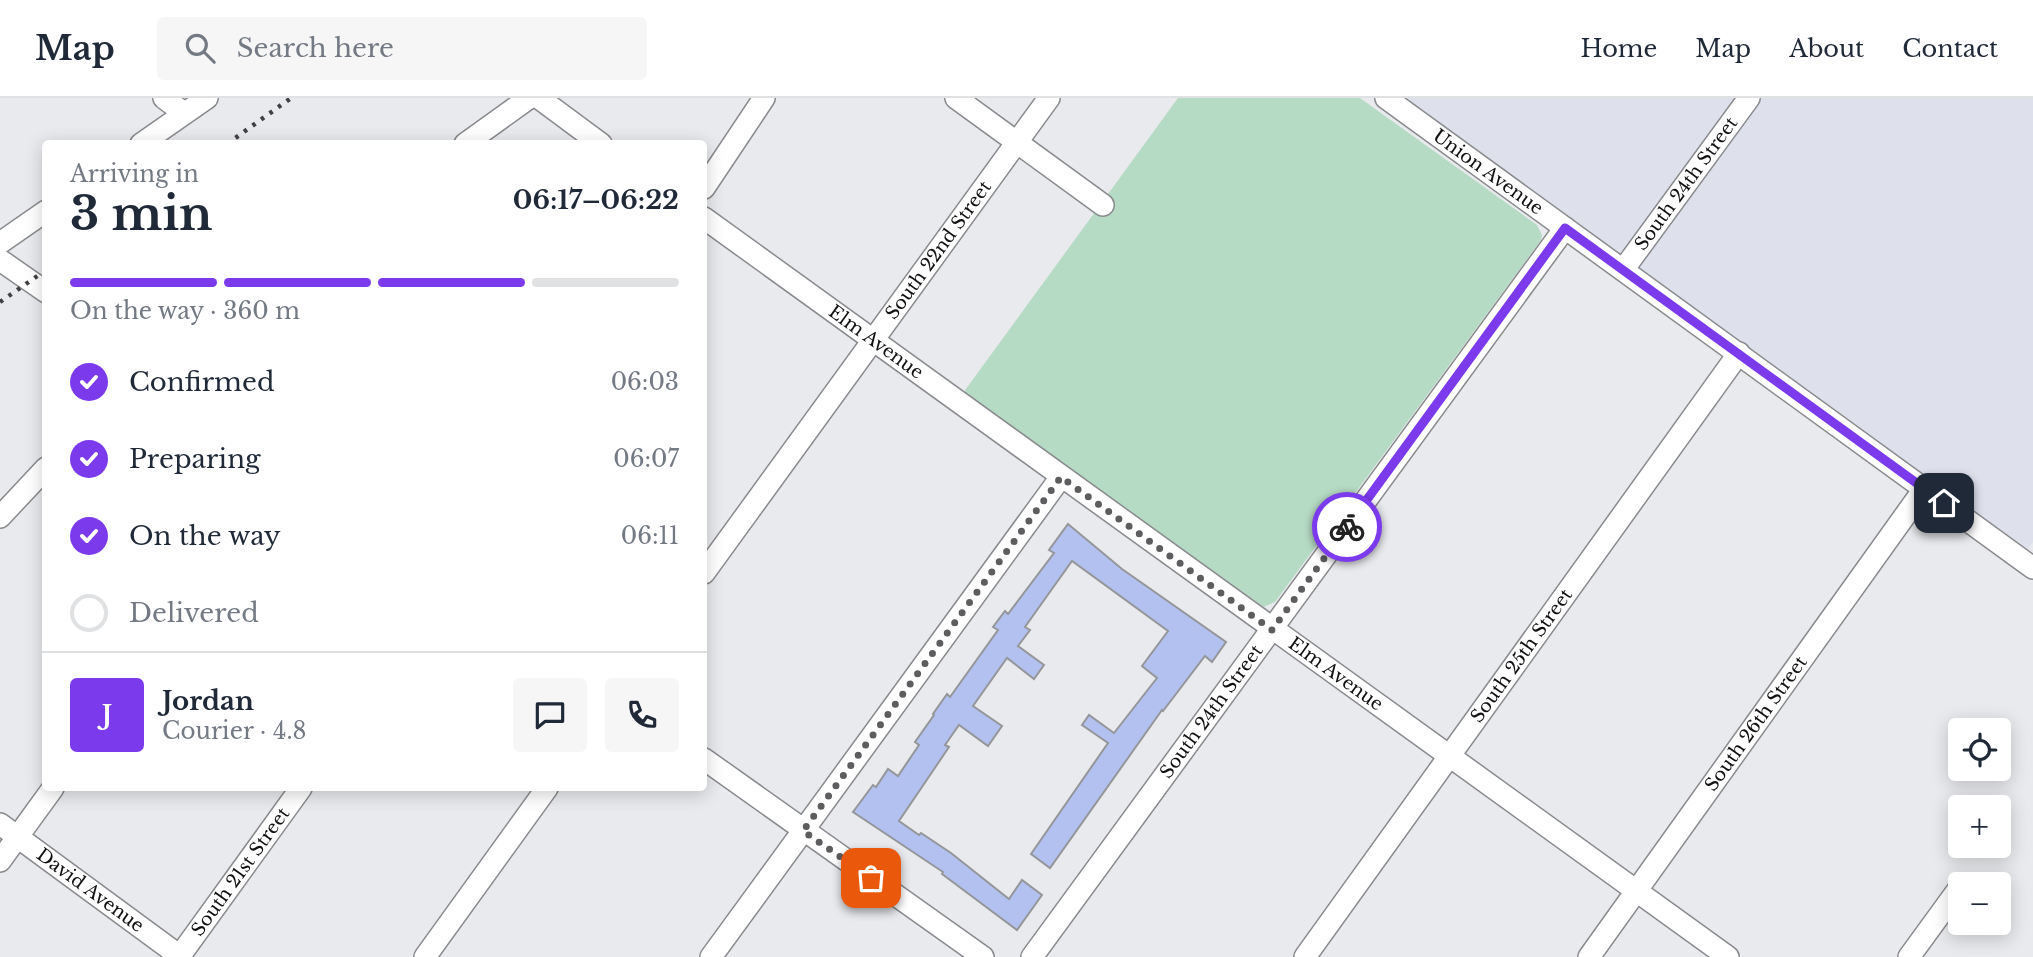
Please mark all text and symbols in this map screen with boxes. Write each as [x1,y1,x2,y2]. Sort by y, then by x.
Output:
search box [157,17,647,80]
text: Map [35,28,115,69]
icon: search [181,29,219,67]
text: Search here [237,32,394,64]
text: Home [1581,34,1657,63]
text: Map [1695,34,1751,63]
text: About [1789,34,1864,63]
text: Contact [1902,34,1998,63]
street label: South 24th Street [1630,112,1743,255]
street label: Union Avenue [1429,125,1547,219]
text: Arriving in [70,160,199,188]
street label: South 22nd Street [881,176,996,324]
text: 06:17–06:22 [513,184,679,216]
text: 3 min [70,185,212,242]
text: On the way · 360 m [70,297,300,325]
street label: Elm Avenue [824,301,927,384]
icon: check [70,363,108,401]
text: Confirmed [129,366,274,398]
text: 06:03 [611,368,679,396]
icon: check [70,440,108,478]
text: Preparing [129,443,261,475]
text: 06:07 [613,445,679,473]
pin [1914,473,1974,533]
icon: home [1925,484,1963,522]
courier [1312,492,1382,562]
icon: bike [1328,508,1366,546]
icon: check [70,517,108,555]
text: On the way [129,520,281,552]
text: 06:11 [621,522,679,550]
street label: South 25th Street [1466,584,1577,727]
text: Delivered [129,597,259,629]
street label: Elm Avenue [1284,632,1387,715]
street label: South 24th Street [1155,640,1268,783]
street label: South 26th Street [1700,652,1812,796]
button: chat [513,678,587,752]
button: phone [605,678,679,752]
text: Jordan [162,685,254,717]
text: J [102,699,112,731]
text: Courier · 4.8 [162,717,307,745]
map controls [1948,718,2011,935]
button: locate [1948,718,2011,781]
button: + [1948,795,2011,858]
street label: South 21st Street [187,803,294,940]
street label: David Avenue [32,844,148,937]
pin [841,848,901,908]
icon: bag [852,859,890,897]
button: − [1948,872,2011,935]

